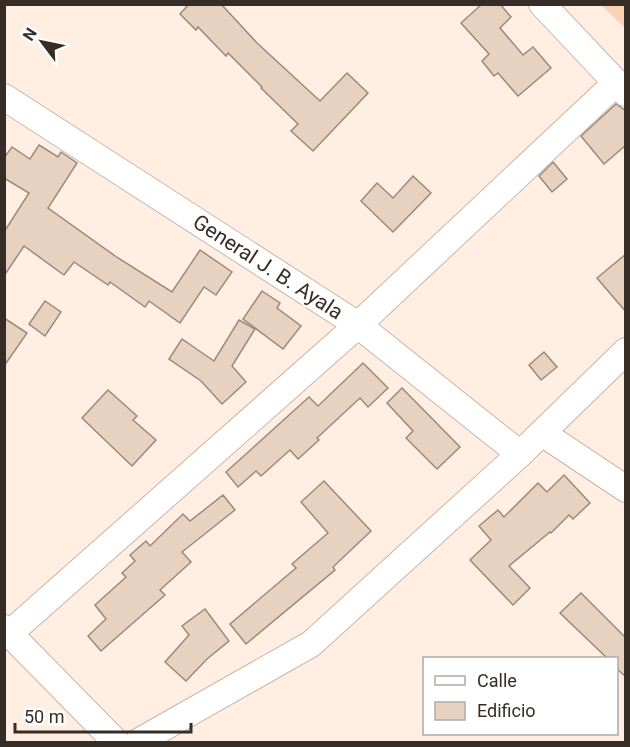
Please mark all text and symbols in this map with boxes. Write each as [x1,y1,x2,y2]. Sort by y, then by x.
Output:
north arrow [12,12,72,72]
text: N [19,24,41,44]
street label: General J. B. Ayala [189,210,347,324]
legend [423,657,618,735]
text: Calle [477,670,517,691]
scale bar [15,696,190,734]
text: Edificio [477,700,536,721]
text: 50 m [24,706,64,727]

